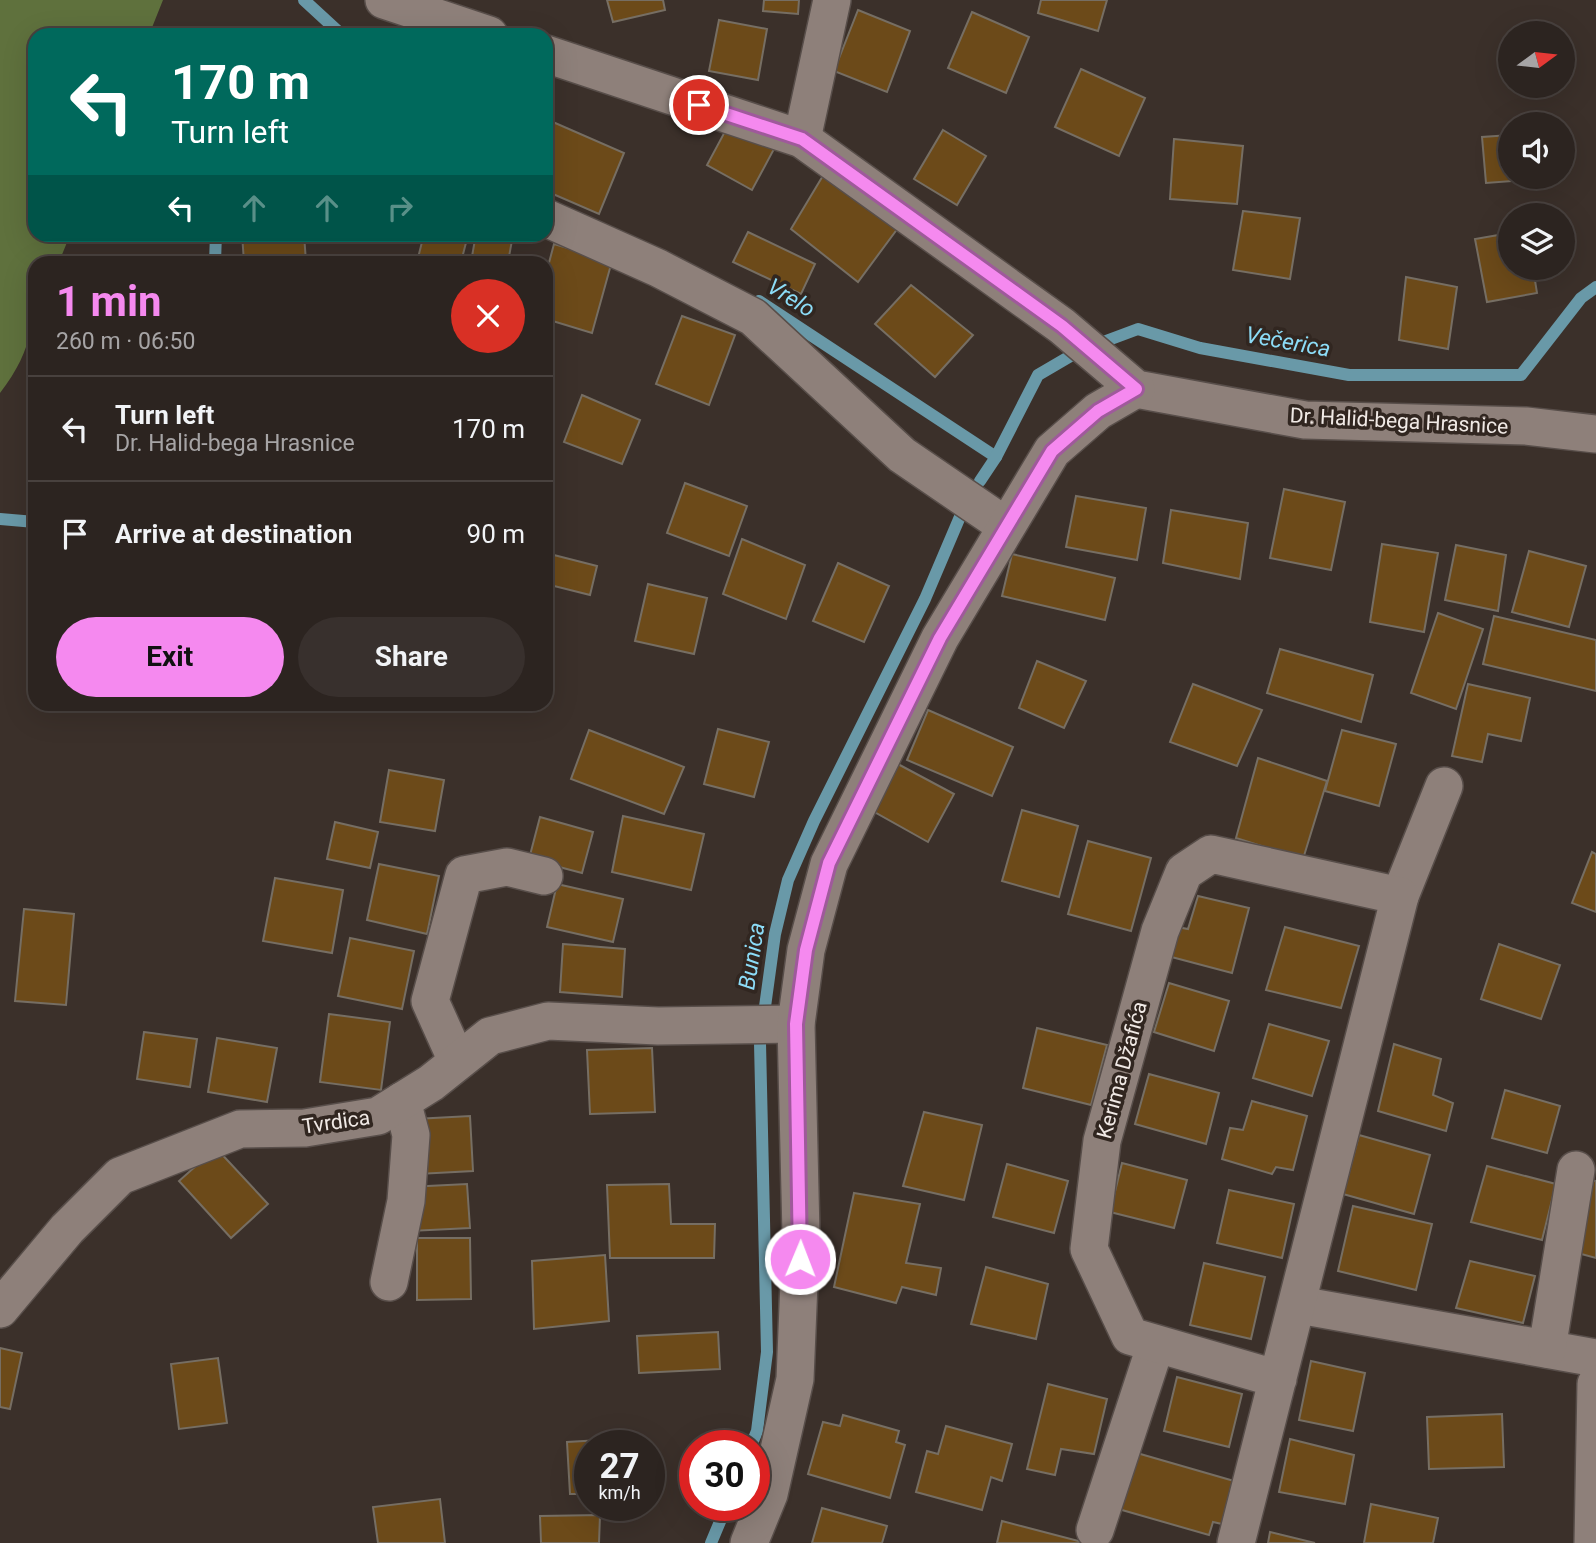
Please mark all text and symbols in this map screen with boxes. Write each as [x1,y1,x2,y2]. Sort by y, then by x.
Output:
north arrow [1498,21,1575,98]
map controls [1498,21,1575,280]
text: 170 m [171,54,310,111]
icon: left [56,56,147,147]
pin [669,75,729,135]
icon: arrive [680,86,718,124]
button: sound [1498,112,1575,189]
text: Turn left [171,113,289,151]
icon: left [162,189,200,227]
icon: ahead [235,189,273,227]
icon: ahead [308,189,346,227]
icon: right [381,189,419,227]
button: layers [1498,203,1575,280]
water label: Vrelo [762,273,820,323]
text: 1 min [56,277,162,326]
button: close [451,279,525,353]
water label: Večerica [1243,321,1333,363]
text: 260 m · 06:50 [56,328,195,355]
text: Turn left [115,400,214,430]
street label: Dr. Halid-bega Hrasnice [1289,403,1509,439]
icon: left [56,410,94,448]
text: 170 m [452,414,525,444]
text: Dr. Halid-bega Hrasnice [115,430,355,457]
icon: arrive [56,515,94,553]
text: Arrive at destination [115,519,352,549]
text: 90 m [467,519,525,549]
button: Exit [56,617,284,697]
button: Share [298,617,525,697]
water label: Bunica [733,920,771,992]
street label: Kerima Džafića [1092,999,1152,1141]
street label: Tvrdica [301,1105,371,1139]
position arrow [763,1222,837,1296]
speed limit sign: 30 [679,1430,770,1521]
text: 27 [599,1446,640,1487]
text: km/h [598,1482,641,1503]

